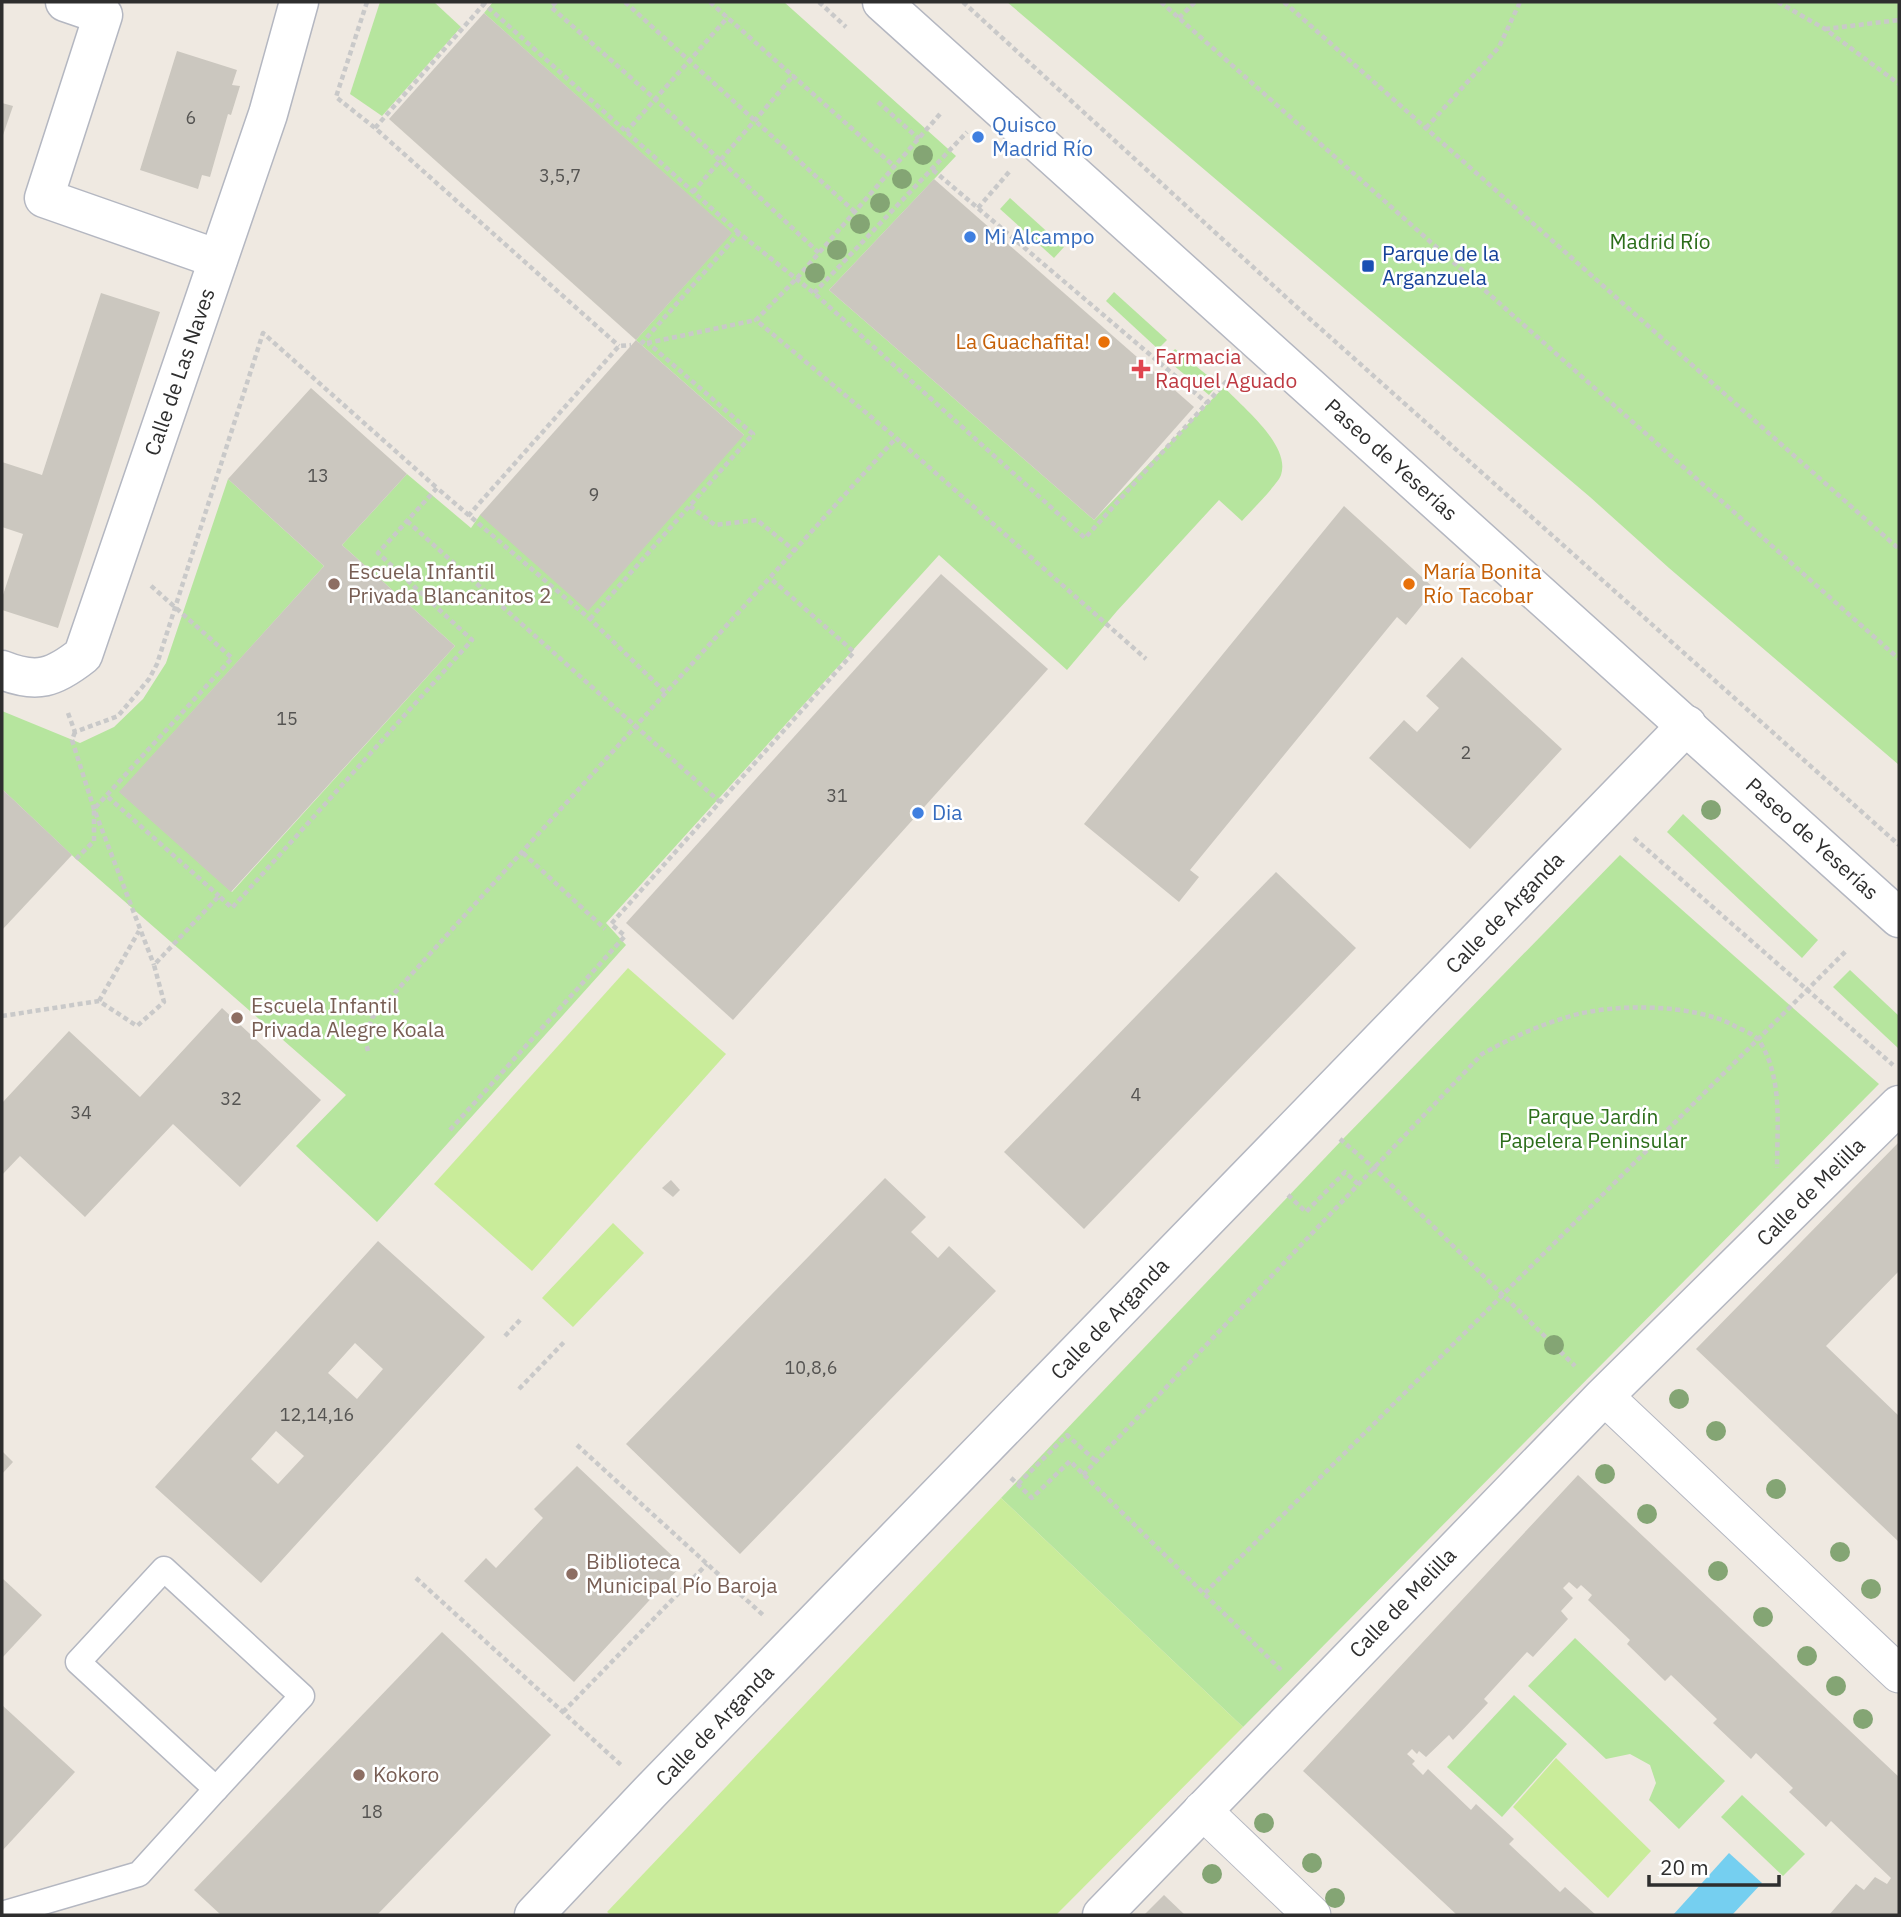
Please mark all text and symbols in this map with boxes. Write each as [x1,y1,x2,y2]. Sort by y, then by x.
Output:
house number: 6 [186,106,196,129]
place label: Quisco Madrid Río [992,110,1093,162]
marker: Quisco Madrid Río [970,129,986,145]
house number: 3,5,7 [539,164,581,187]
place label: Mi Alcampo [984,222,1094,250]
park label: Madrid Río [1610,227,1711,255]
marker: Mi Alcampo [962,229,978,245]
place label: Parque de la Arganzuela [1382,239,1500,291]
marker: Parque de la Arganzuela [1360,258,1376,274]
street label: Calle de Las Naves [137,284,221,459]
place label: La Guachafita! [955,327,1090,355]
marker: La Guachafita! [1096,334,1112,350]
place label: Farmacia Raquel Aguado [1155,342,1297,394]
marker: Farmacia Raquel Aguado [1133,361,1149,377]
street label: Paseo de Yeserías [1319,392,1464,527]
house number: 13 [307,464,329,487]
house number: 9 [589,483,599,506]
place label: Escuela Infantil Privada Blancanitos 2 [348,557,552,609]
place label: María Bonita Río Tacobar [1423,557,1542,609]
marker: Escuela Infantil Privada Blancanitos 2 [326,576,342,592]
marker: María Bonita Río Tacobar [1401,576,1417,592]
house number: 15 [276,707,298,730]
house number: 2 [1461,741,1471,764]
street label: Paseo de Yeserías [1740,771,1885,906]
house number: 31 [826,784,848,807]
place label: Dia [932,798,963,826]
marker: Dia [910,805,926,821]
street label: Calle de Arganda [1439,845,1570,979]
place label: Escuela Infantil Privada Alegre Koala [251,991,445,1043]
marker: Escuela Infantil Privada Alegre Koala [229,1010,245,1026]
house number: 4 [1131,1083,1142,1106]
house number: 32 [220,1087,242,1110]
house number: 34 [70,1101,92,1124]
park label: Parque Jardín Papelera Peninsular [1499,1102,1687,1154]
street label: Calle de Melilla [1750,1131,1871,1252]
street label: Calle de Arganda [1044,1251,1175,1385]
house number: 10,8,6 [785,1356,838,1379]
house number: 12,14,16 [280,1403,354,1426]
street label: Calle de Melilla [1343,1541,1462,1663]
place label: Biblioteca Municipal Pío Baroja [586,1547,777,1599]
marker: Biblioteca Municipal Pío Baroja [564,1566,580,1582]
street label: Calle de Arganda [649,1658,780,1792]
place label: Kokoro [373,1760,439,1788]
marker: Kokoro [351,1767,367,1783]
house number: 18 [361,1800,383,1823]
scale bar [1649,1843,1778,1887]
text: 20 m [1660,1853,1709,1881]

